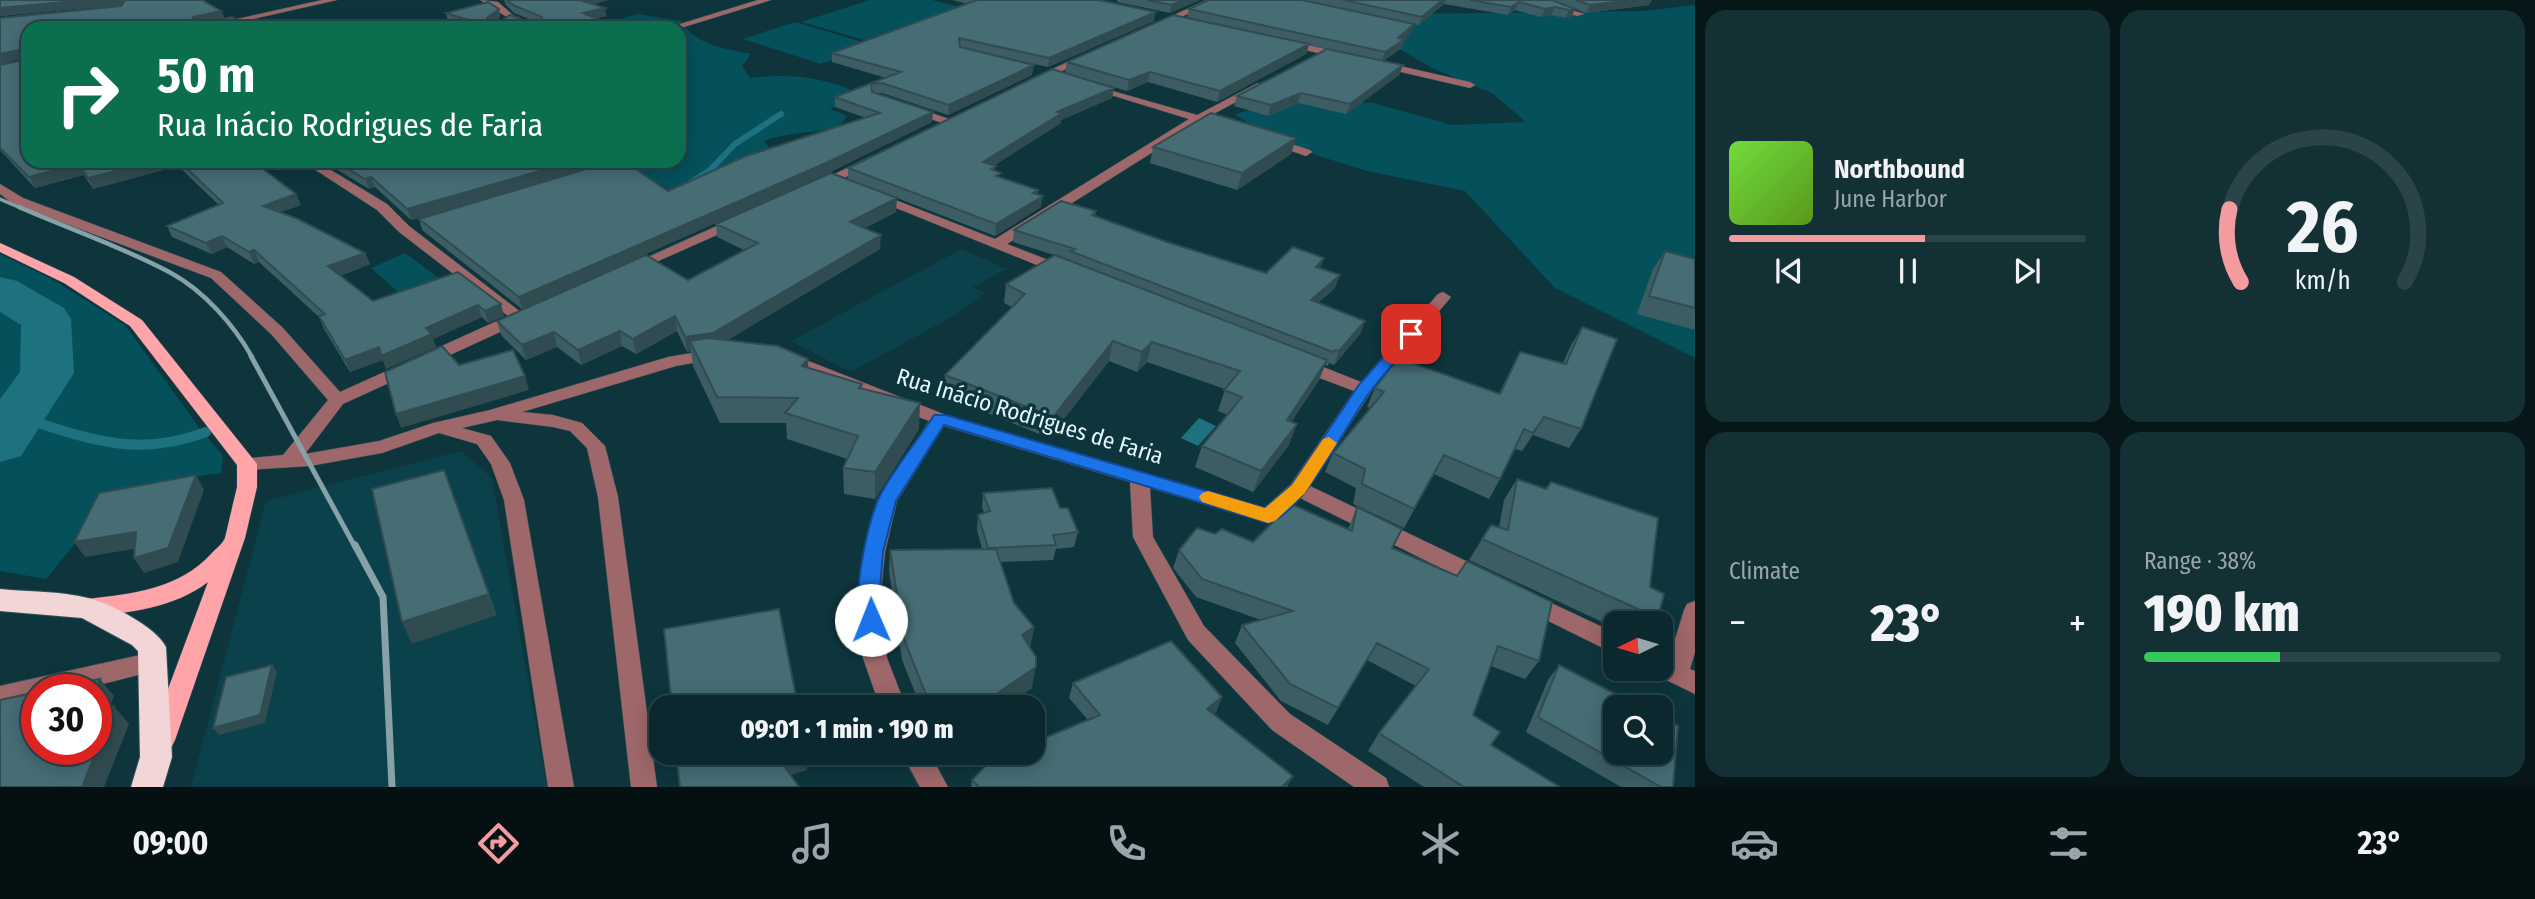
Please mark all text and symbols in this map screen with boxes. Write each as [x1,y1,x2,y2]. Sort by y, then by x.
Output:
text: 50 m [157,46,255,105]
icon: right [42,49,133,140]
text: Rua Inácio Rodrigues de Faria [157,106,543,144]
text: Northbound [1834,154,1965,185]
text: 26 [2286,184,2358,271]
text: June Harbor [1834,185,1947,213]
icon: previous [1770,252,1808,290]
icon: pause [1889,252,1927,290]
icon: next [2008,252,2046,290]
text: km/h [2295,266,2350,296]
pin [1381,304,1441,364]
icon: arrive [1392,315,1430,353]
street label: Rua Inácio Rodrigues de Faria [893,362,1167,470]
text: Range · 38% [2144,547,2256,575]
text: Climate [1729,557,1800,585]
text: 190 km [2144,582,2300,645]
position arrow [834,583,908,657]
text: 23° [1871,592,1944,655]
text: − [1729,600,1746,646]
text: + [2069,600,2086,646]
north arrow [1603,611,1673,681]
map controls [1603,611,1673,765]
speed limit sign: 30 [21,674,112,765]
button: search [1603,695,1673,765]
text: 09:01 · 1 min · 190 m [741,714,953,745]
icon: directions [474,819,523,868]
icon: music [788,819,837,868]
icon: phone [1102,819,1151,868]
icon: climate [1416,819,1465,868]
icon: car [1730,819,1779,868]
icon: filters [2044,819,2093,868]
text: 09:00 [133,824,209,862]
text: 23° [2358,824,2402,862]

